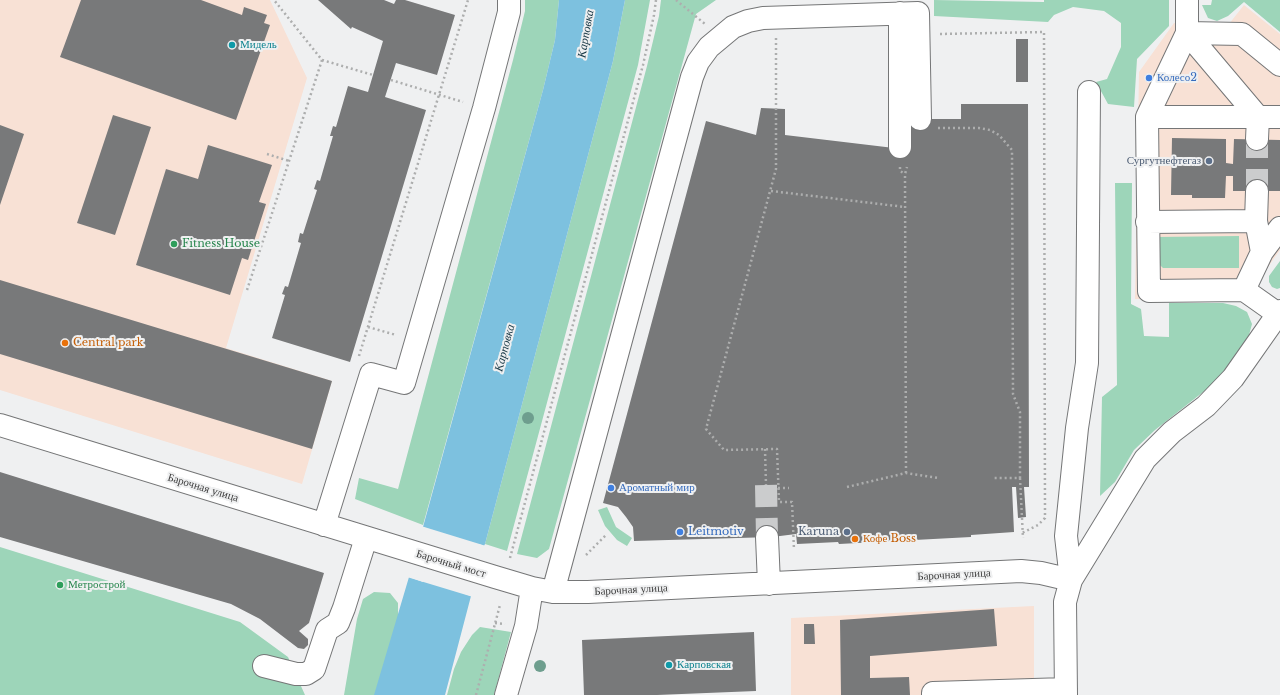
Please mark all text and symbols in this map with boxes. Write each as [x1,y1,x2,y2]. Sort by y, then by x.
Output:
water label: Карповка [575,9,597,59]
place label: Мидель [240,38,277,52]
marker: Мидель [227,40,237,50]
place label: Колесо2 [1157,71,1197,85]
marker: Колесо2 [1144,73,1154,83]
place label: Сургутнефтегаз [1127,154,1201,168]
marker: Сургутнефтегаз [1204,156,1214,166]
place label: Fitness House [182,237,260,251]
marker: Fitness House [169,239,179,249]
water label: Карповка [492,323,518,373]
place label: Central park [73,336,144,350]
marker: Central park [60,338,70,348]
street label: Барочная улица [166,471,240,505]
place label: Ароматный мир [619,481,695,495]
marker: Ароматный мир [606,483,616,493]
place label: Leitmotiv [688,525,744,539]
place label: Karuna [798,525,839,539]
marker: Leitmotiv [675,527,685,537]
marker: Karuna [842,527,852,537]
place label: Кофе Boss [863,532,916,546]
marker: Кофе Boss [850,534,860,544]
street label: Барочный мост [415,547,487,581]
street label: Барочная улица [917,566,991,584]
place label: Метрострой [68,578,125,592]
marker: Метрострой [55,580,65,590]
street label: Барочная улица [594,581,668,599]
place label: Карповская [677,658,731,672]
marker: Карповская [664,660,674,670]

